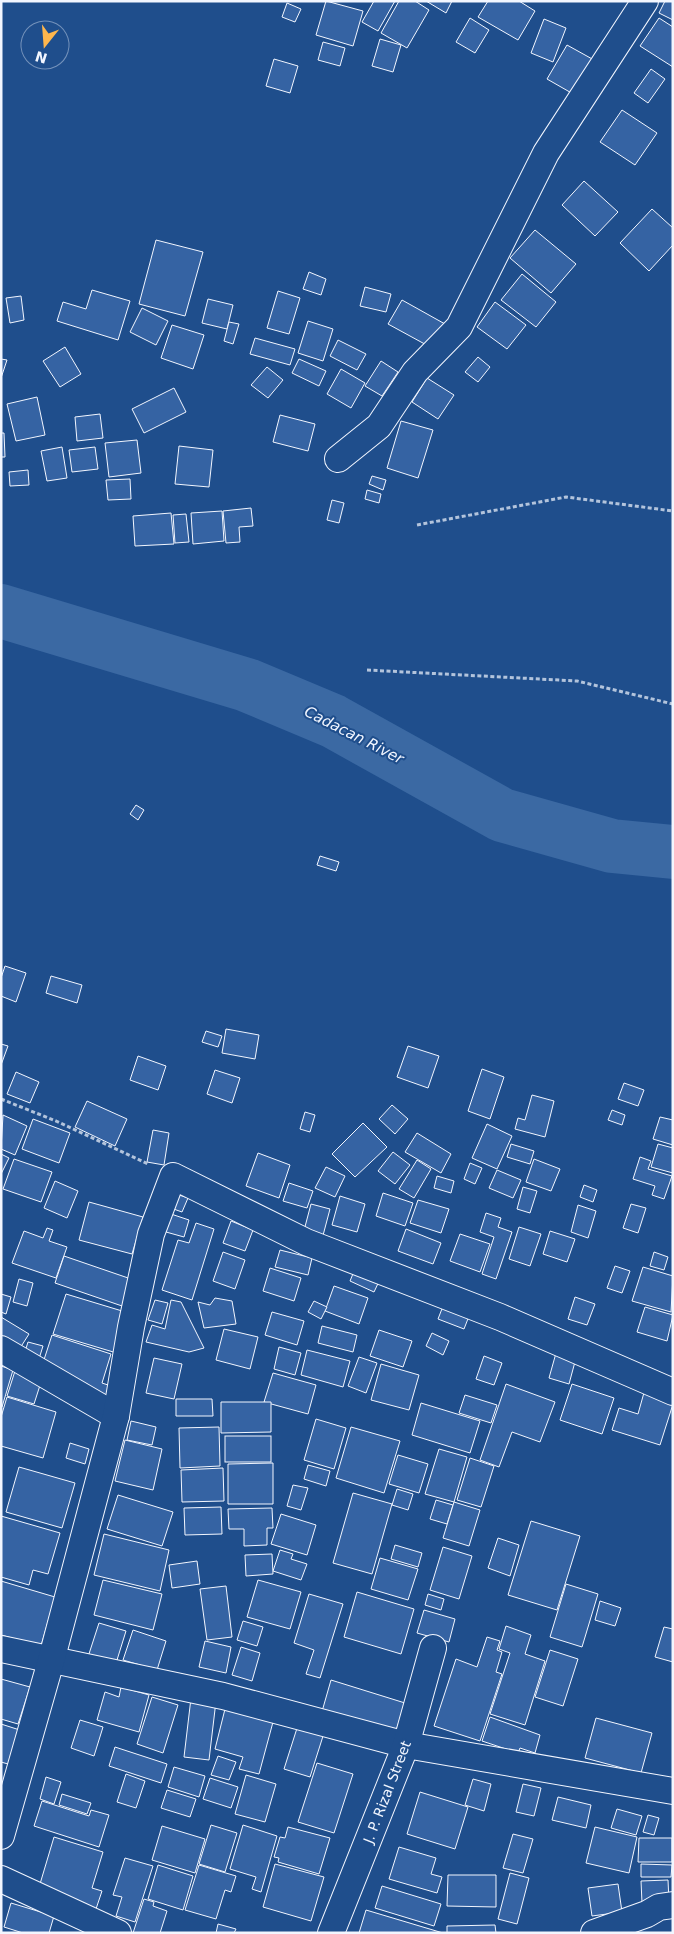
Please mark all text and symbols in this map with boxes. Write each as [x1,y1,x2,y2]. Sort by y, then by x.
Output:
north arrow [20,20,70,70]
text: N [33,48,49,67]
water label: Cadacan River [301,702,407,768]
street label: J. P. Rizal Street [360,1738,414,1847]

